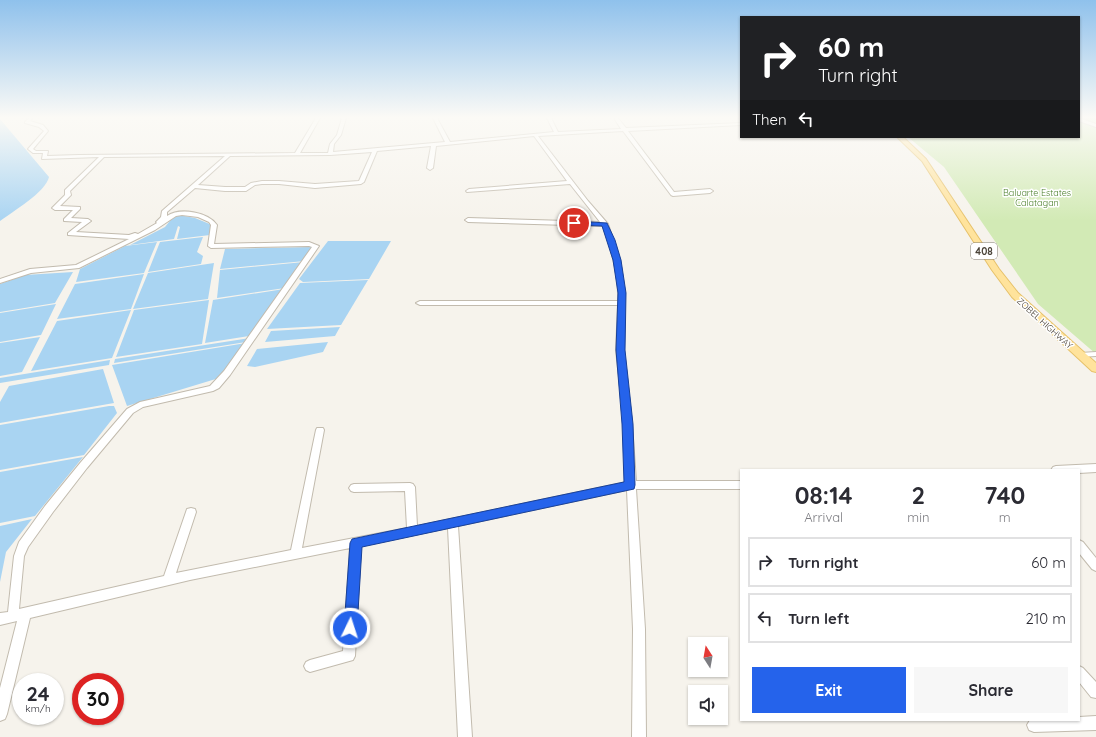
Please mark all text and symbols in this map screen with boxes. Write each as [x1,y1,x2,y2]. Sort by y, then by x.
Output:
text: 60 m [818,29,884,64]
icon: right [752,32,804,84]
text: Turn right [818,64,898,87]
icon: left [795,108,817,130]
text: Then [752,110,787,129]
park label: Baluarte Estates Calatagan [1003,187,1071,208]
pin [557,206,591,240]
icon: arrive [563,212,585,234]
road number: 408 [971,243,997,259]
street label: ZOBEL HIGHWAY [1015,295,1075,351]
text: 08:14 [795,480,853,510]
text: 2 [912,480,925,510]
text: 740 [984,480,1025,510]
text: Arrival [804,509,843,525]
text: min [907,509,929,525]
text: m [999,509,1011,525]
icon: right [754,551,776,573]
text: Turn right [788,553,859,572]
text: 60 m [1031,553,1066,572]
position arrow [329,607,371,649]
icon: left [754,607,776,629]
text: Turn left [788,609,850,628]
text: 210 m [1025,609,1066,628]
north arrow [688,637,728,677]
map controls [688,637,728,725]
button: Exit [752,667,906,713]
button: Share [914,667,1068,713]
speed limit sign: 30 [72,673,124,725]
text: 24 [26,681,50,706]
button: sound [688,685,728,725]
text: km/h [25,702,51,715]

